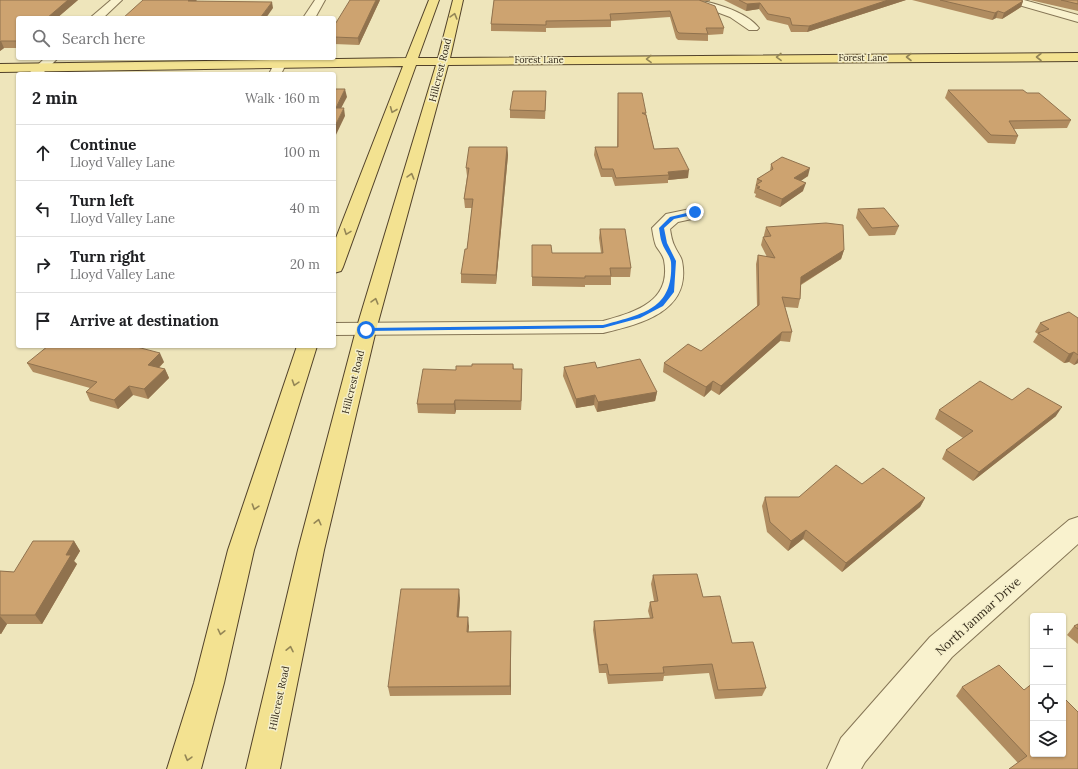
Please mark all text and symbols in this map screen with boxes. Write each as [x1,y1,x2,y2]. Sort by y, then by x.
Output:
one-way arrow [449,13,458,20]
search box [16,16,336,60]
icon: search [30,27,52,49]
text: Search here [62,29,145,48]
street label: Hillcrest Road [426,37,454,103]
street label: Forest Lane [838,52,888,63]
one-way arrow [776,53,782,62]
one-way arrow [906,53,912,61]
one-way arrow [1036,53,1042,61]
street label: Forest Lane [514,54,564,65]
one-way arrow [646,55,652,63]
text: 2 min [32,87,78,109]
text: Walk · 160 m [245,90,320,107]
one-way arrow [390,106,398,114]
text: Continue [70,135,136,154]
icon: ahead [32,142,54,164]
text: 100 m [284,144,320,161]
text: Lloyd Valley Lane [70,154,175,171]
one-way arrow [406,173,414,179]
text: Turn left [70,191,134,210]
icon: left [32,198,54,220]
text: 40 m [290,200,320,217]
route end [686,203,704,221]
text: Lloyd Valley Lane [70,210,175,227]
one-way arrow [343,228,351,235]
text: Turn right [70,247,146,266]
icon: right [32,254,54,276]
text: 20 m [290,256,320,273]
text: Lloyd Valley Lane [70,266,175,283]
one-way arrow [370,298,379,305]
icon: arrive [32,310,54,332]
text: Arrive at destination [70,311,219,330]
route start [357,321,375,339]
street label: Hillcrest Road [339,349,367,415]
one-way arrow [291,379,300,386]
one-way arrow [251,503,260,510]
one-way arrow [314,519,322,525]
street label: North Janmar Drive [932,574,1024,658]
map controls [1030,613,1066,757]
button: + [1030,613,1066,649]
one-way arrow [217,629,225,635]
one-way arrow [285,646,293,652]
button: − [1030,649,1066,685]
street label: Hillcrest Road [266,665,292,731]
button: locate [1030,685,1066,721]
button: layers [1030,721,1066,757]
one-way arrow [184,755,192,761]

